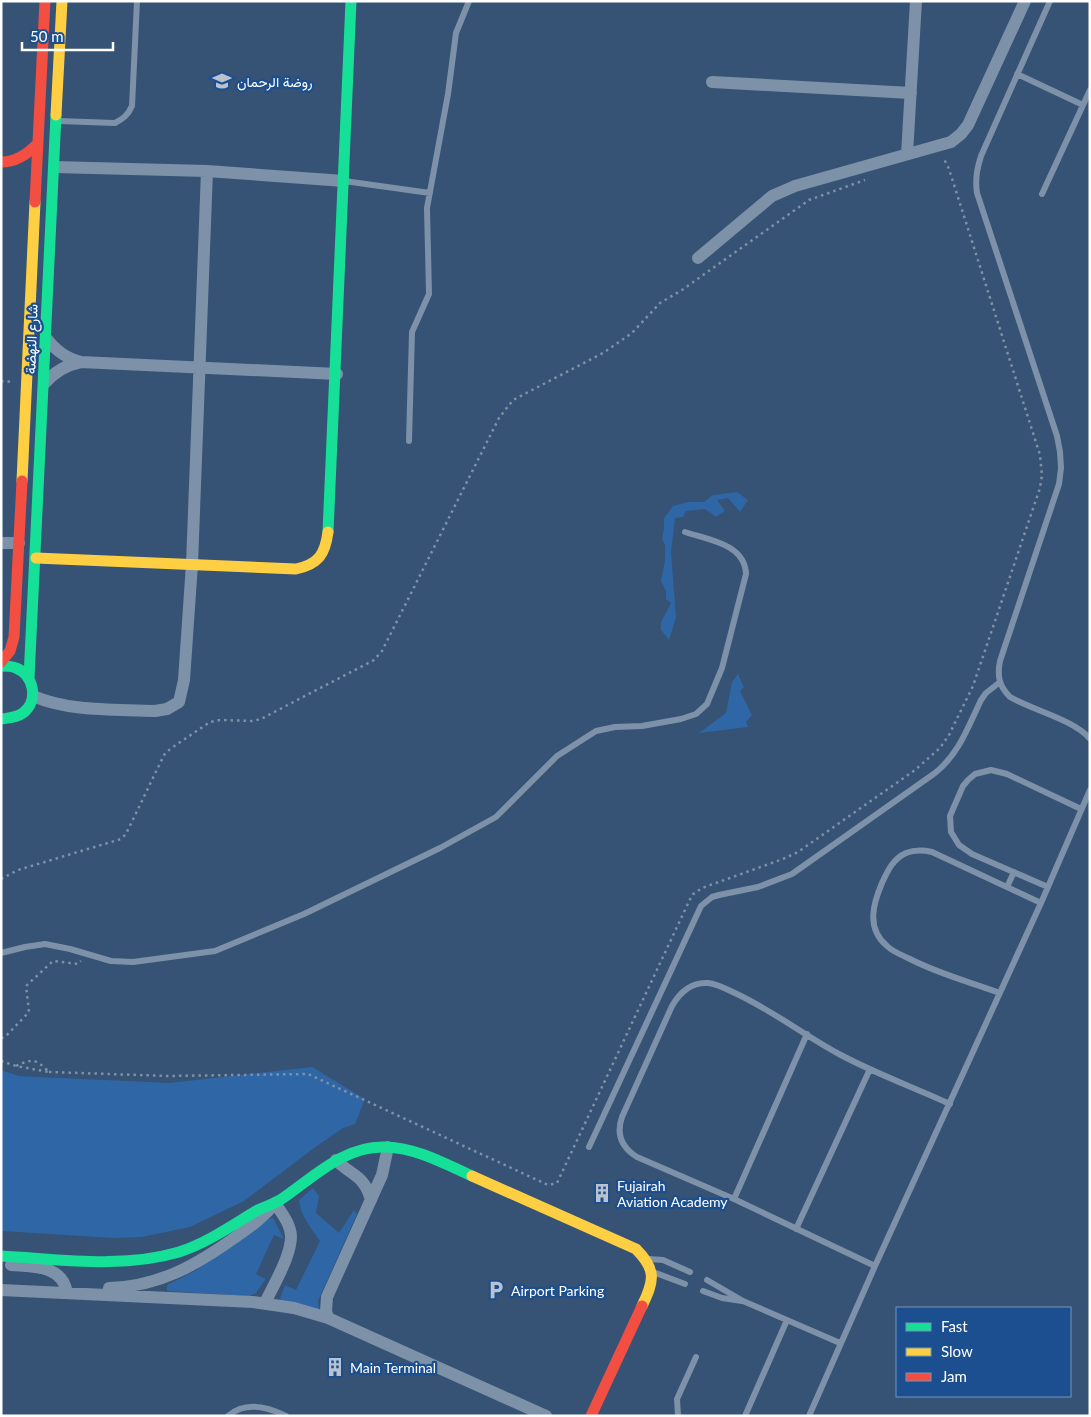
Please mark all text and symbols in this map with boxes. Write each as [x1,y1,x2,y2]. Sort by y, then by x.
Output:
scale bar [22,20,114,52]
text: 50 m [30,27,64,45]
school or university icon: روضة الرحمان [211,70,233,92]
place label: روضة الرحمان [237,73,313,91]
street label: شارع النهضة [21,304,44,374]
place label: Fujairah Aviation Academy [617,1177,728,1210]
building icon: Fujairah Aviation Academy [591,1182,613,1204]
parking icon: Airport Parking [485,1279,507,1301]
place label: Airport Parking [511,1282,604,1299]
legend [896,1307,1071,1397]
text: Fast [941,1317,968,1335]
text: Slow [941,1342,973,1360]
building icon: Main Terminal [324,1356,346,1378]
place label: Main Terminal [350,1359,436,1376]
text: Jam [941,1367,967,1385]

